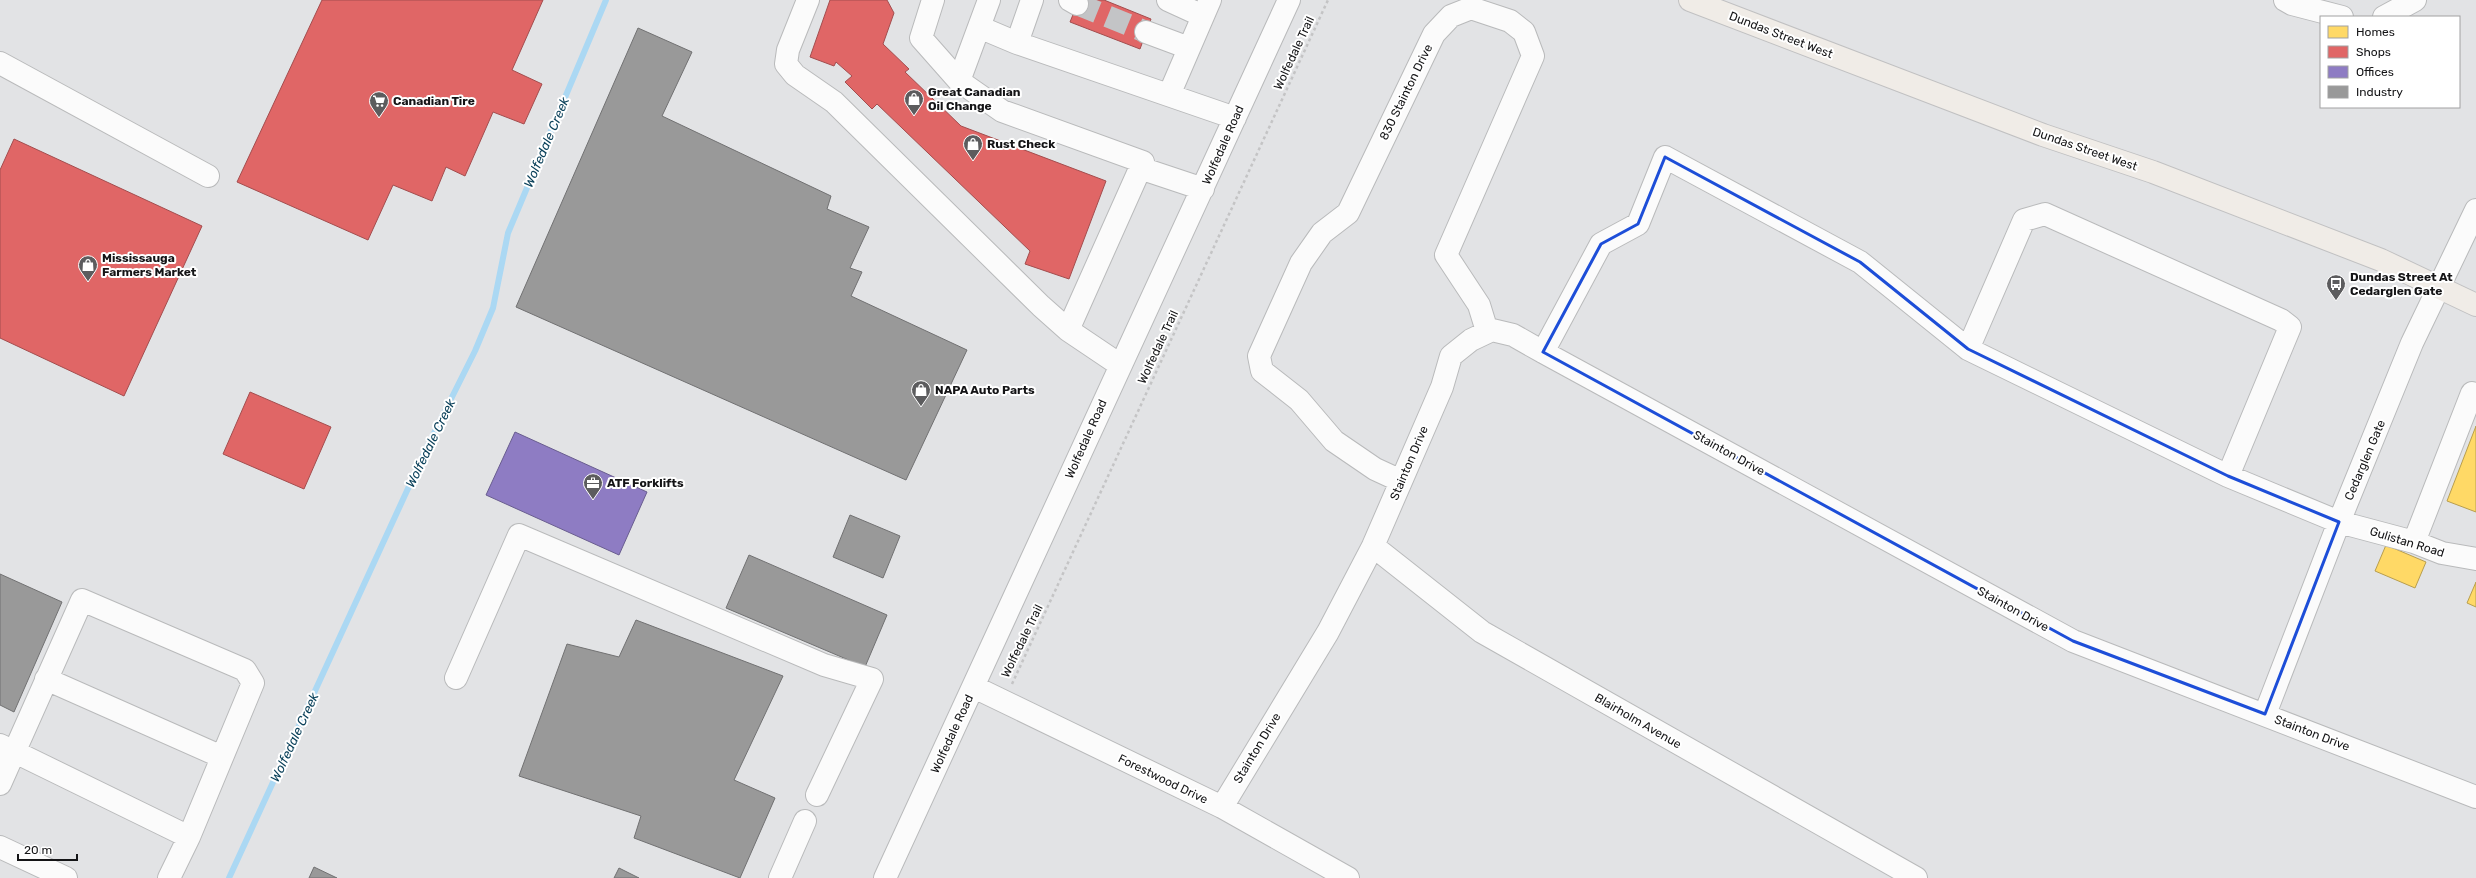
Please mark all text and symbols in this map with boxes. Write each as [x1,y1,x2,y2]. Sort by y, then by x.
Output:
street label: Dundas Street West [1727,9,1835,61]
street label: Wolfedale Trail [1271,14,1317,92]
legend [2320,16,2460,108]
text: Homes [2356,25,2395,39]
street label: 830 Stainton Drive [1377,42,1435,142]
text: Shops [2356,45,2391,59]
text: Offices [2356,65,2394,79]
place label: Great Canadian Oil Change [928,85,1021,113]
text: Industry [2356,85,2403,99]
shop icon: Great Canadian Oil Change [903,88,925,116]
supermarket icon: Canadian Tire [368,90,390,118]
place label: Canadian Tire [393,94,475,108]
water label: Wolfedale Creek [521,95,572,190]
street label: Wolfedale Road [1199,103,1247,187]
street label: Dundas Street West [2031,124,2140,174]
shop icon: Rust Check [962,133,984,161]
place label: Rust Check [987,137,1055,151]
place label: Mississauga Farmers Market [102,251,197,279]
shop icon: Mississauga Farmers Market [77,254,99,282]
place label: Dundas Street At Cedarglen Gate [2350,270,2453,298]
bus stop icon: Dundas Street At Cedarglen Gate [2325,273,2347,301]
street label: Wolfedale Trail [1135,308,1181,386]
shop icon: NAPA Auto Parts [910,379,932,407]
place label: NAPA Auto Parts [935,383,1035,397]
water label: Wolfedale Creek [403,396,458,490]
street label: Wolfedale Road [1062,397,1110,481]
street label: Cedarglen Gate [2342,417,2388,502]
street label: Stainton Drive [1387,423,1431,502]
street label: Stainton Drive [1691,428,1767,479]
office icon: ATF Forklifts [582,472,604,500]
place label: ATF Forklifts [607,476,684,490]
street label: Gulistan Road [2368,524,2446,560]
street label: Stainton Drive [1975,584,2051,635]
street label: Wolfedale Trail [998,602,1046,680]
water label: Wolfedale Creek [267,690,322,784]
street label: Blairholm Avenue [1592,691,1684,752]
street label: Wolfedale Road [928,692,976,776]
street label: Stainton Drive [1231,710,1284,786]
street label: Stainton Drive [2272,712,2352,754]
street label: Forestwood Drive [1116,751,1210,807]
scale bar [18,836,77,862]
text: 20 m [24,843,52,857]

